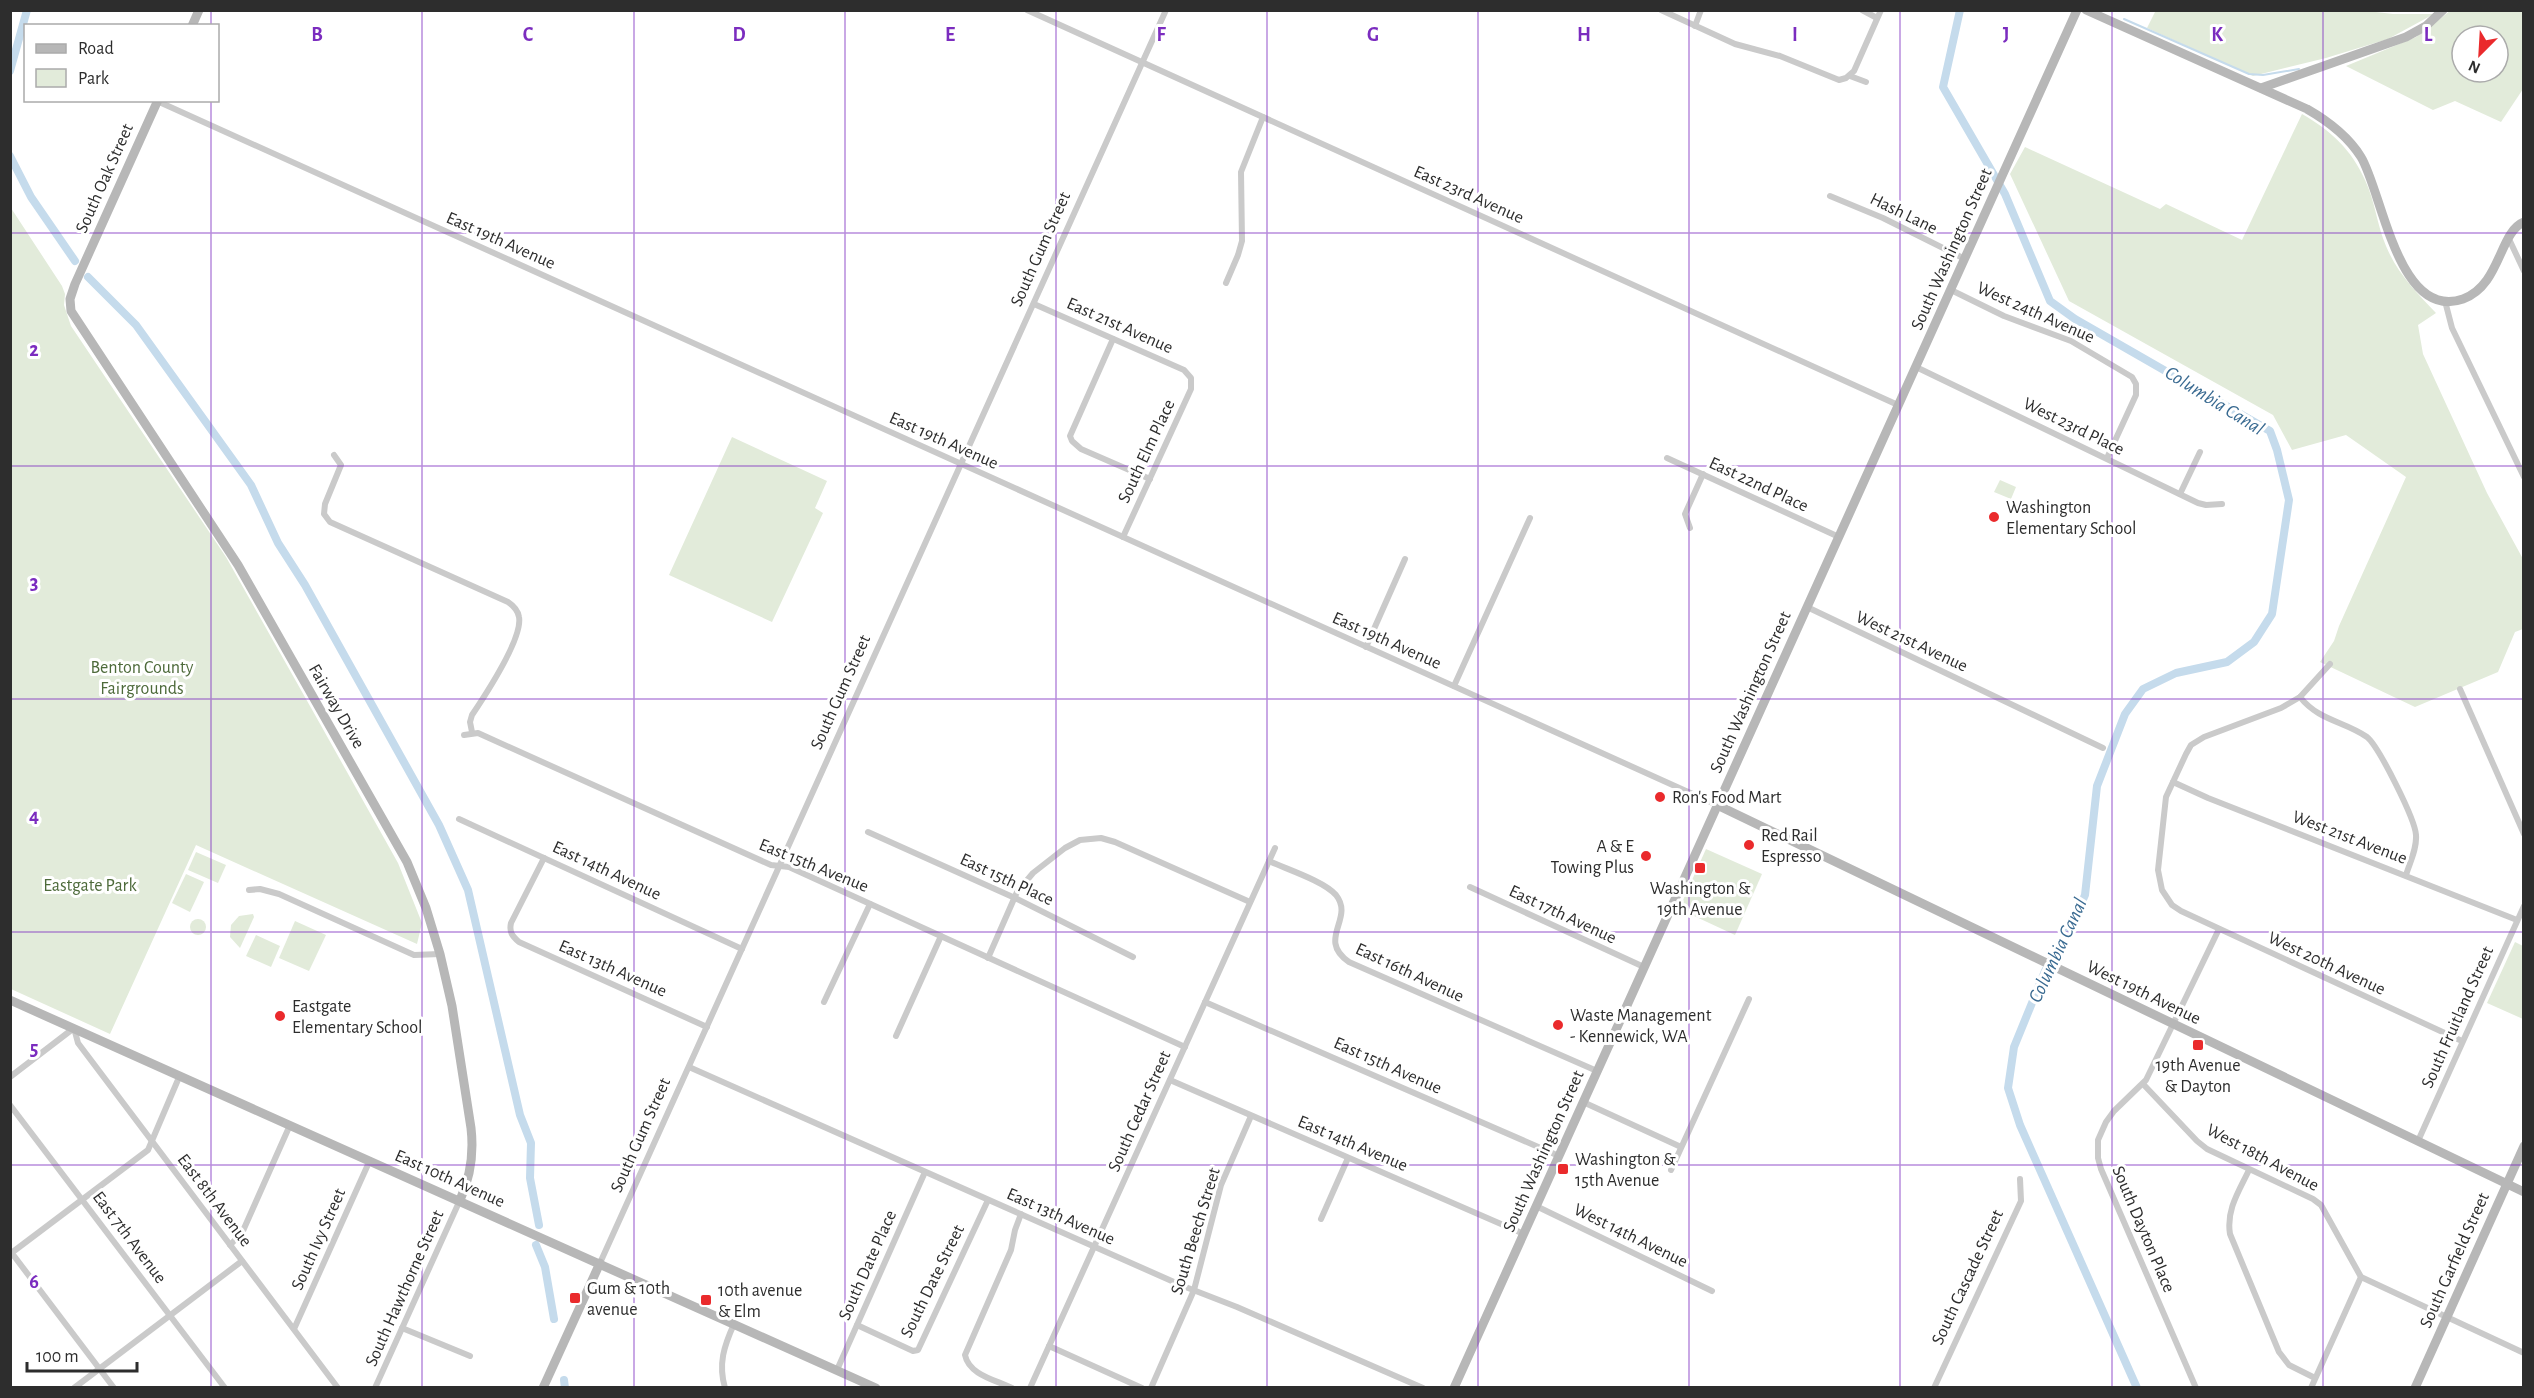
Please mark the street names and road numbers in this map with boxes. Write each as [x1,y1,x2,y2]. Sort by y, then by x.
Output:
street label: South Oak Street [73,121,137,236]
street label: East 23rd Avenue [1411,163,1526,227]
street label: South Washington Street [1908,166,1996,333]
street label: South Gum Street [1008,189,1074,309]
street label: Hash Lane [1867,190,1940,238]
street label: East 19th Avenue [443,209,558,273]
street label: West 24th Avenue [1974,279,2097,347]
street label: East 21st Avenue [1064,294,1175,357]
street label: West 23rd Place [2020,395,2127,459]
street label: South Elm Place [1115,397,1179,506]
street label: East 19th Avenue [886,409,1001,473]
street label: East 22nd Place [1706,454,1811,516]
street label: West 21st Avenue [1853,608,1970,676]
street label: East 19th Avenue [1329,609,1444,673]
street label: South Washington Street [1707,609,1795,776]
street label: South Gum Street [808,632,874,752]
street label: Fairway Drive [305,661,367,752]
street label: West 21st Avenue [2290,808,2409,868]
street label: East 15th Avenue [756,836,871,896]
street label: East 14th Avenue [550,838,664,904]
street label: East 15th Place [957,850,1056,909]
street label: East 17th Avenue [1506,882,1619,948]
street label: West 20th Avenue [2265,929,2388,999]
street label: East 13th Avenue [556,937,669,1001]
street label: East 16th Avenue [1353,940,1466,1006]
street label: South Fruitland Street [2419,944,2497,1091]
street label: West 19th Avenue [2084,958,2203,1028]
street label: East 15th Avenue [1331,1034,1444,1098]
street label: South Cedar Street [1105,1048,1175,1175]
street label: South Washington Street [1500,1068,1588,1235]
street label: South Gum Street [608,1075,674,1195]
street label: East 14th Avenue [1295,1113,1410,1175]
street label: West 18th Avenue [2203,1121,2322,1195]
street label: East 10th Avenue [392,1147,507,1211]
street label: East 8th Avenue [174,1151,255,1250]
street label: South Dayton Place [2108,1164,2178,1295]
street label: South Beech Street [1168,1165,1224,1297]
street label: East 13th Avenue [1004,1185,1117,1249]
street label: South Ivy Street [288,1186,349,1293]
street label: East 7th Avenue [89,1188,170,1287]
street label: South Garfield Street [2417,1190,2493,1331]
street label: West 14th Avenue [1571,1201,1690,1271]
street label: South Hawthorne Street [362,1207,448,1369]
street label: South Cascade Street [1929,1207,2007,1348]
street label: South Date Place [836,1208,900,1323]
street label: South Date Street [898,1222,968,1341]

